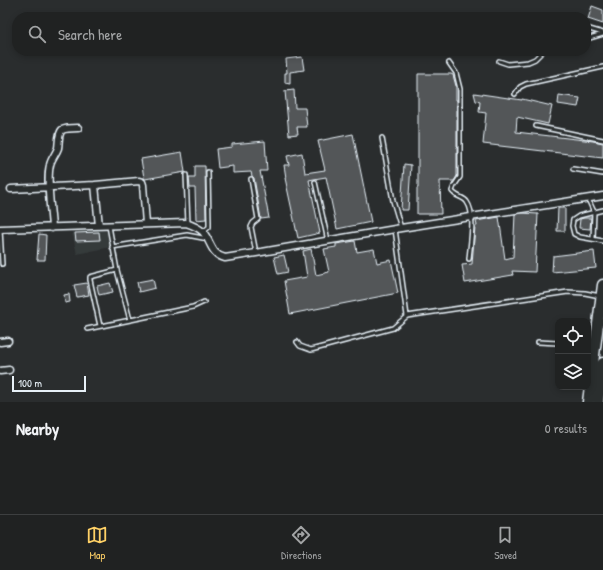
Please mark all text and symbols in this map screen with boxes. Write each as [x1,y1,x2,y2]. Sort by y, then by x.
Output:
search box [12,12,591,56]
icon: search [26,23,48,45]
text: Search here [58,24,122,45]
map controls [555,318,591,390]
button: locate [555,318,591,354]
button: layers [555,354,591,390]
scale bar [12,374,86,393]
text: 100 m [18,376,42,390]
text: Nearby [16,417,59,440]
text: 0 results [545,419,587,437]
tab: Map [86,524,108,562]
tab: Directions [281,524,322,562]
tab: Saved [494,524,517,562]

